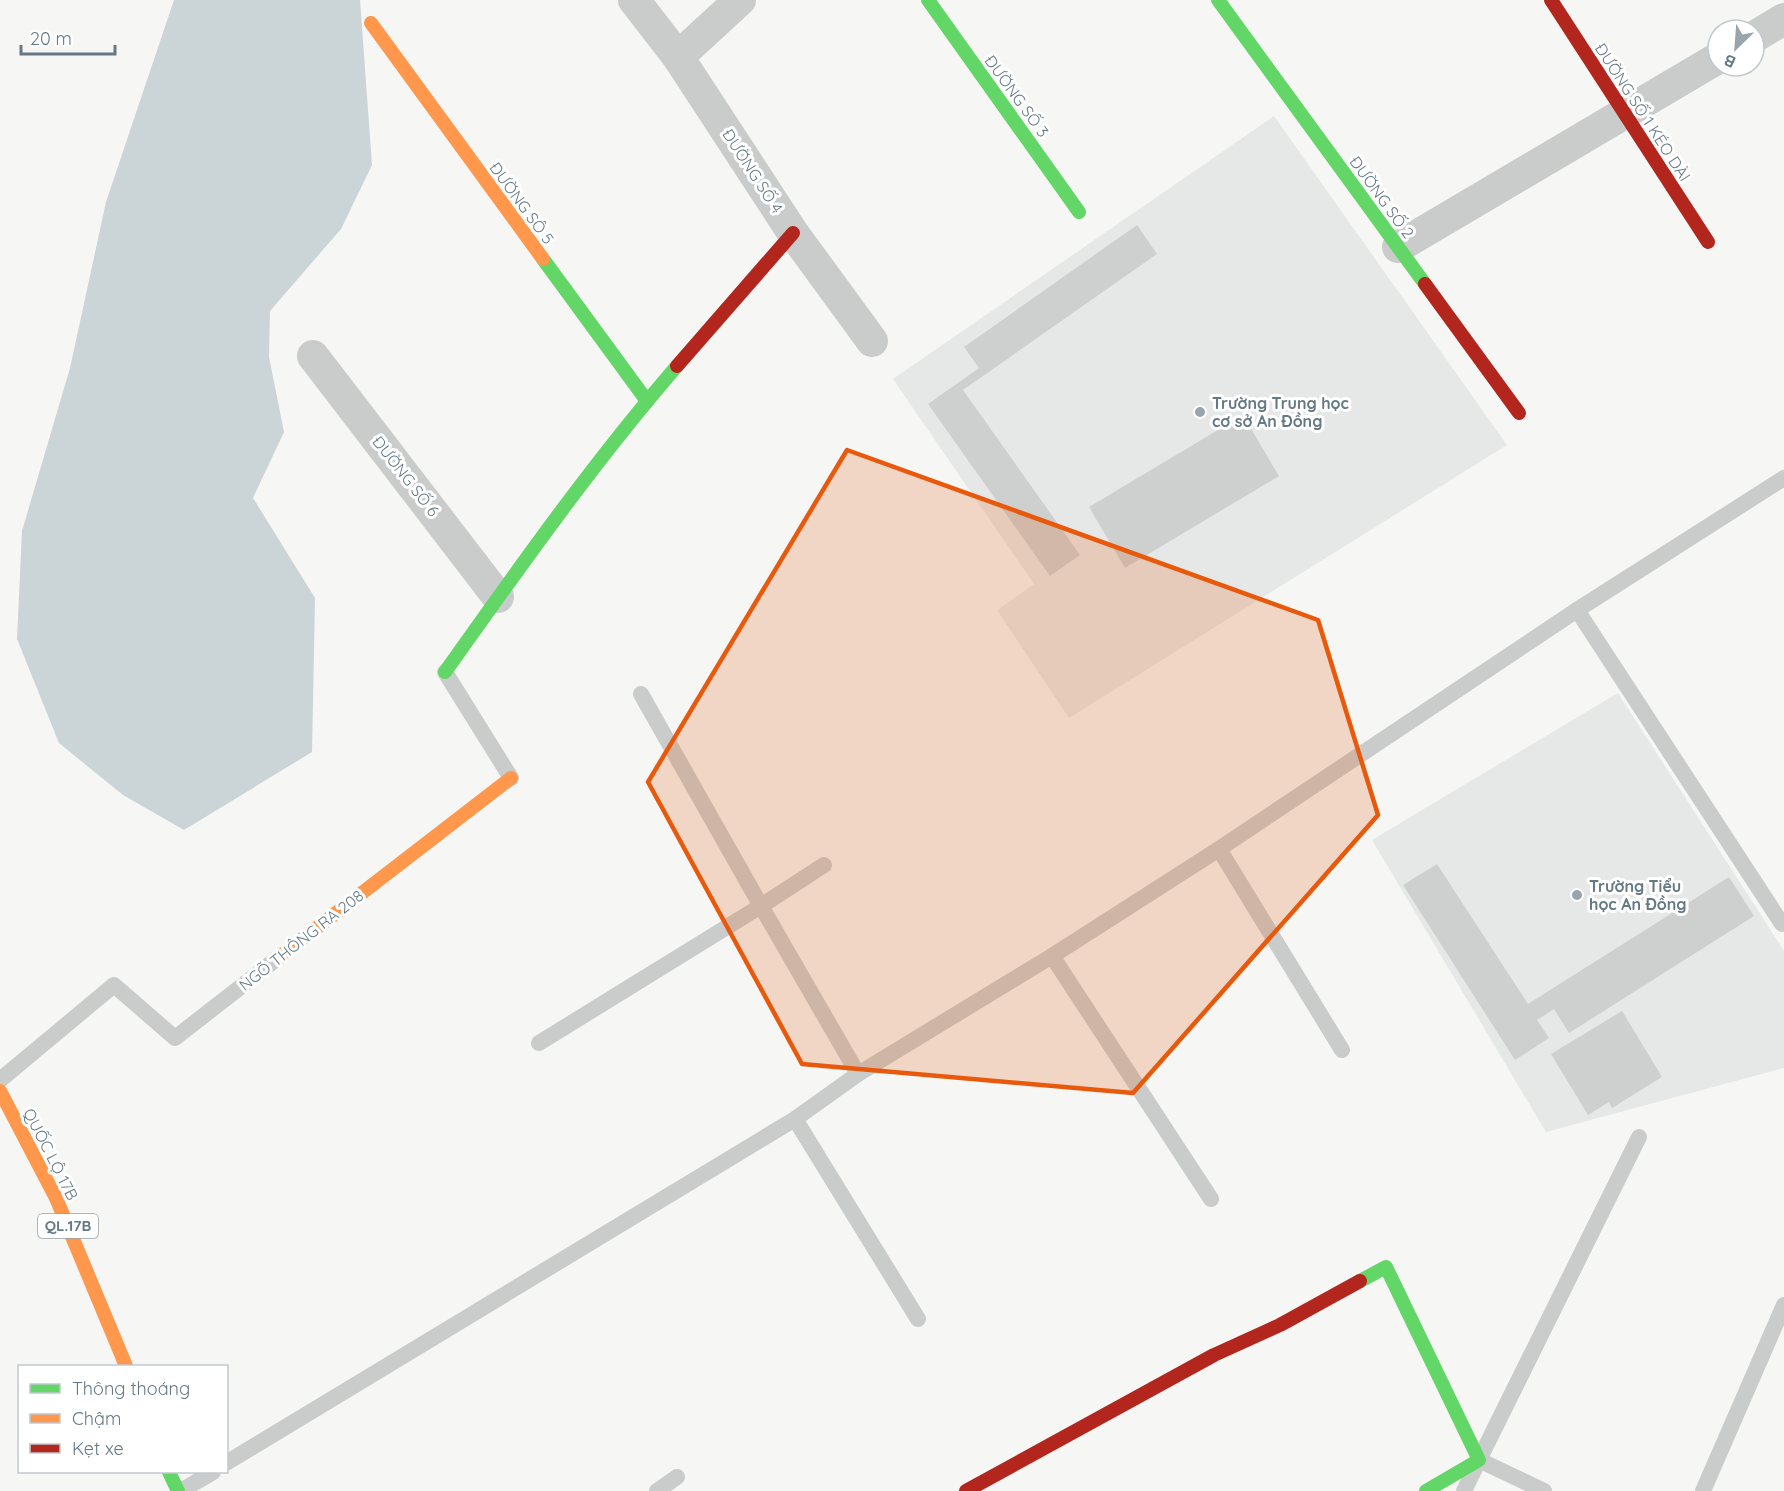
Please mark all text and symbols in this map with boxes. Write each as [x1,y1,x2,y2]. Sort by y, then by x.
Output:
scale bar [21,18,116,56]
north arrow [1706,18,1766,78]
text: 20 m [30,27,72,50]
street label: ĐƯỜNG SỐ 1 KÉO DÀI [1591,39,1696,185]
text: B [1721,50,1739,73]
street label: ĐƯỜNG SỐ 3 [981,51,1054,141]
street label: ĐƯỜNG SỐ 4 [718,125,788,217]
street label: ĐƯỜNG SỐ 2 [1345,151,1419,242]
street label: ĐƯỜNG SÔ 5 [486,158,558,248]
place label: Trường Trung học cơ sở An Đồng [1212,393,1349,431]
marker: Trường Trung học cơ sở An Đồng [1193,405,1207,419]
street label: ĐƯỜNG SỐ 6 [368,431,445,520]
place label: Trường Tiểu học An Đồng [1589,876,1687,914]
street label: NGÕ THÔNG RA 208 [235,885,367,995]
marker: Trường Tiểu học An Đồng [1570,888,1584,902]
street label: QUỐC LỘ 17B [19,1104,84,1203]
road number: QL.17B [38,1214,98,1238]
legend [18,1365,228,1473]
text: Thông thoáng [72,1377,190,1400]
text: Chậm [72,1407,121,1430]
text: Kẹt xe [72,1437,124,1460]

